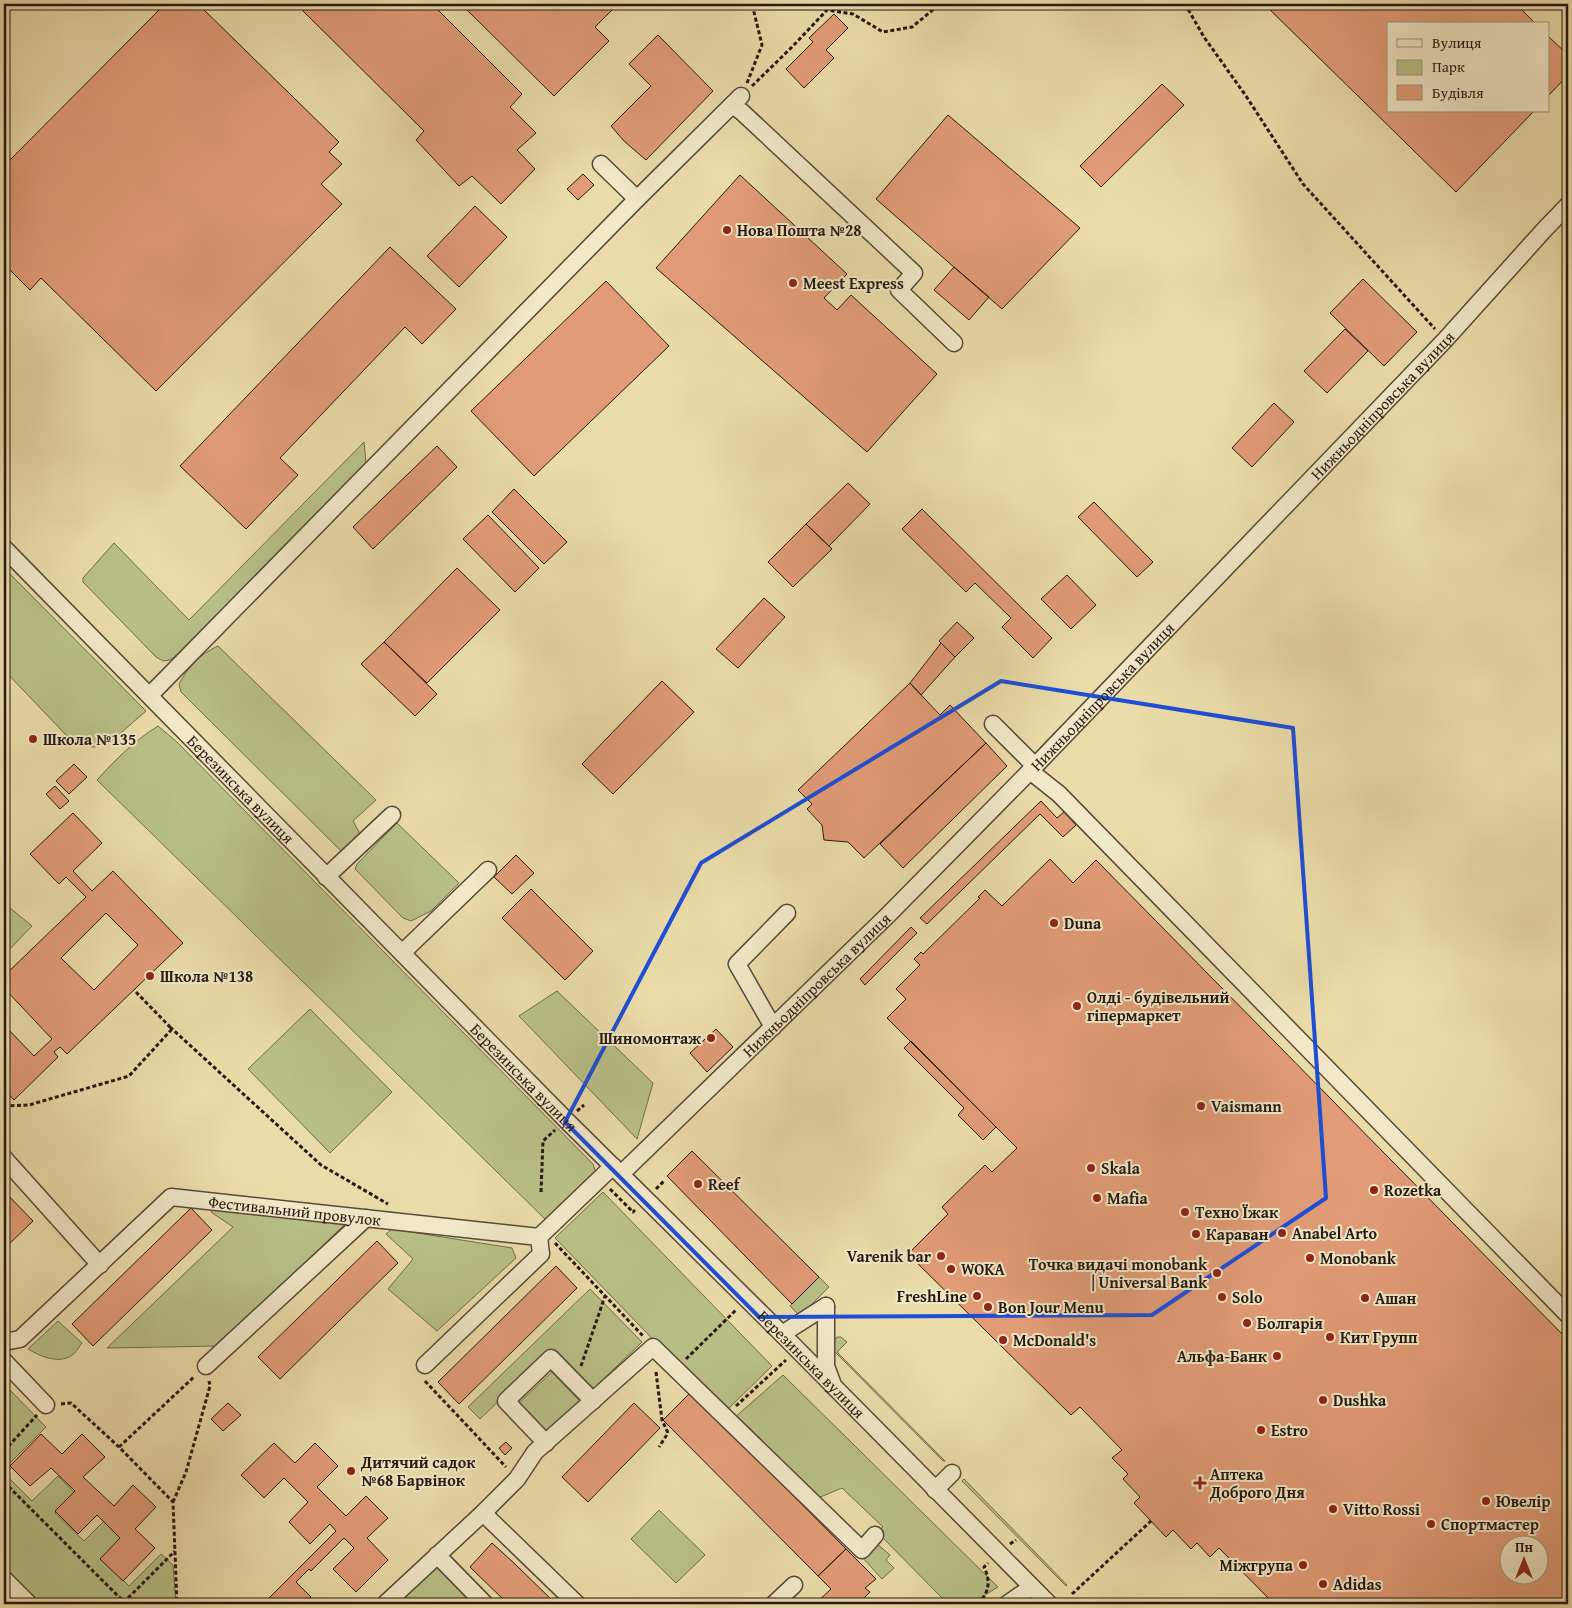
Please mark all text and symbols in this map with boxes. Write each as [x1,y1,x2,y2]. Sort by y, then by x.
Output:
legend [1387,22,1550,112]
text: Вулиця [1432,32,1482,53]
text: Парк [1432,56,1465,77]
text: Будівля [1432,82,1484,103]
place label: Нова Пошта №28 [737,218,862,242]
marker: Нова Пошта №28 [721,224,733,236]
place label: Meest Express [803,271,904,295]
marker: Meest Express [787,277,799,289]
street label: Нижньодніпровська вулиця [1305,325,1460,485]
street label: Нижньодніпровська вулиця [1025,616,1180,776]
place label: Школа №135 [43,727,136,751]
street label: Березинська вулиця [182,729,300,849]
marker: Школа №135 [27,733,39,745]
street label: Нижньодніпровська вулиця [737,907,896,1062]
place label: Duna [1064,911,1102,935]
marker: Duna [1048,917,1060,929]
place label: Школа №138 [160,964,253,988]
marker: Школа №138 [144,970,156,982]
place label: Олді - будівельний гіпермаркет [1087,985,1230,1027]
marker: Олді - будівельний гіпермаркет [1071,1000,1083,1012]
street label: Березинська вулиця [465,1017,583,1137]
place label: Шиномонтаж [599,1026,701,1050]
marker: Шиномонтаж [705,1032,717,1044]
place label: Vaismann [1211,1094,1282,1118]
marker: Vaismann [1195,1100,1207,1112]
place label: Skala [1101,1156,1141,1180]
marker: Skala [1085,1162,1097,1174]
place label: Reef [708,1172,742,1196]
marker: Reef [692,1178,704,1190]
place label: Rozetka [1384,1178,1442,1202]
marker: Rozetka [1368,1184,1380,1196]
place label: Mafia [1107,1186,1149,1210]
street label: Фестивальний провулок [207,1189,383,1232]
marker: Mafia [1091,1192,1103,1204]
place label: Техно Їжак [1195,1200,1279,1224]
marker: Техно Їжак [1179,1206,1191,1218]
place label: Anabel Arto [1292,1221,1378,1245]
place label: Караван [1206,1222,1269,1246]
marker: Anabel Arto [1276,1227,1288,1239]
marker: Караван [1190,1228,1202,1240]
place label: Varenik bar [847,1244,932,1268]
place label: Monobank [1320,1246,1397,1270]
marker: Varenik bar [935,1250,947,1262]
place label: Точка видачі monobank | Universal Bank [1029,1252,1208,1294]
marker: Monobank [1304,1252,1316,1264]
place label: WOKA [961,1257,1005,1281]
marker: WOKA [945,1263,957,1275]
marker: Точка видачі monobank | Universal Bank [1211,1267,1223,1279]
place label: FreshLine [897,1284,967,1308]
place label: Solo [1232,1285,1263,1309]
place label: Ашан [1375,1286,1416,1310]
marker: FreshLine [971,1290,983,1302]
marker: Solo [1216,1291,1228,1303]
marker: Ашан [1359,1292,1371,1304]
place label: Bon Jour Menu [998,1295,1105,1319]
marker: Bon Jour Menu [982,1301,994,1313]
street label: Березинська вулиця [752,1304,871,1424]
place label: Болгарія [1257,1311,1323,1335]
marker: Болгарія [1241,1317,1253,1329]
place label: Кит Групп [1340,1325,1418,1349]
place label: McDonald's [1013,1328,1096,1352]
marker: Кит Групп [1324,1331,1336,1343]
marker: McDonald's [997,1334,1009,1346]
place label: Альфа-Банк [1177,1344,1268,1368]
marker: Альфа-Банк [1271,1350,1283,1362]
place label: Dushka [1333,1388,1387,1412]
marker: Dushka [1317,1394,1329,1406]
place label: Estro [1271,1418,1309,1442]
marker: Estro [1255,1424,1267,1436]
place label: Дитячий садок №68 Барвінок [360,1450,476,1492]
place label: Аптека Доброго Дня [1209,1462,1305,1504]
marker: Дитячий садок №68 Барвінок [345,1465,357,1477]
marker: Аптека Доброго Дня [1194,1477,1206,1489]
place label: Ювелір [1496,1489,1550,1513]
marker: Ювелір [1480,1495,1492,1507]
place label: Vitto Rossi [1343,1497,1420,1521]
marker: Vitto Rossi [1327,1503,1339,1515]
place label: Спортмастер [1441,1512,1539,1536]
marker: Спортмастер [1425,1518,1437,1530]
north arrow [1500,1536,1550,1586]
text: Пн [1515,1537,1533,1557]
place label: Міжгрупа [1219,1553,1294,1577]
marker: Міжгрупа [1297,1559,1309,1571]
place label: Adidas [1333,1572,1382,1596]
marker: Adidas [1317,1578,1329,1590]

